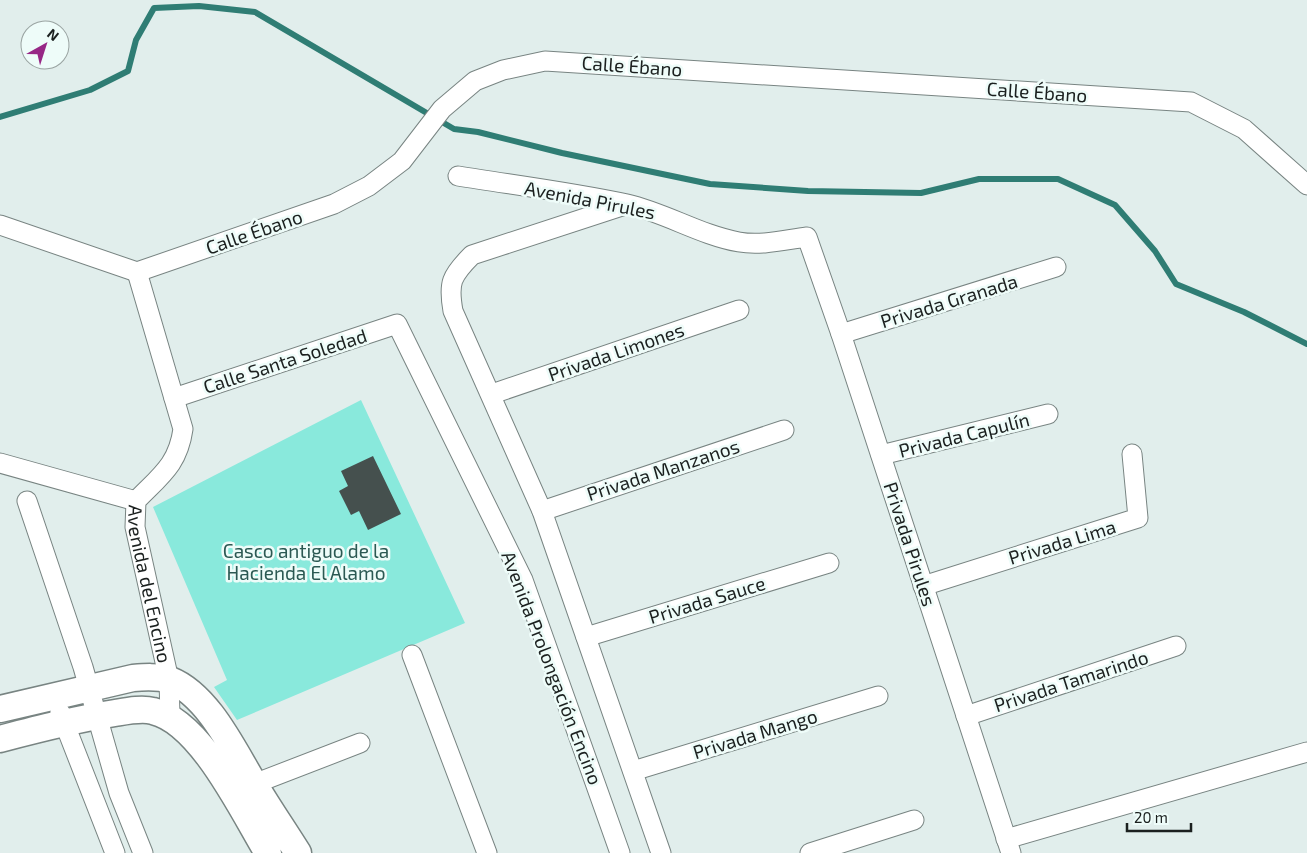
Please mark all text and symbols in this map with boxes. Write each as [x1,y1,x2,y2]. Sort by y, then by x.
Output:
north arrow [20,20,70,70]
text: N [44,25,63,44]
street label: Calle Ébano [581,51,683,80]
street label: Calle Ébano [986,77,1088,106]
street label: Avenida Pirules [523,176,657,223]
street label: Calle Ébano [202,204,305,259]
street label: Privada Granada [877,269,1020,332]
street label: Privada Limones [545,317,687,386]
street label: Calle Santa Soledad [200,323,369,398]
street label: Privada Capulín [896,407,1032,462]
street label: Privada Manzanos [584,434,742,505]
street label: Privada Pirules [880,479,941,609]
street label: Avenida del Encino [124,504,177,665]
street label: Privada Lima [1005,514,1118,569]
park label: Casco antiguo de la Hacienda El Alamo [223,539,389,584]
street label: Avenida Prolongación Encino [497,548,608,788]
street label: Privada Sauce [646,571,768,628]
street label: Privada Tamarindo [991,645,1151,716]
street label: Privada Mango [690,704,820,763]
scale bar [1127,800,1191,832]
text: 20 m [1134,808,1168,826]

